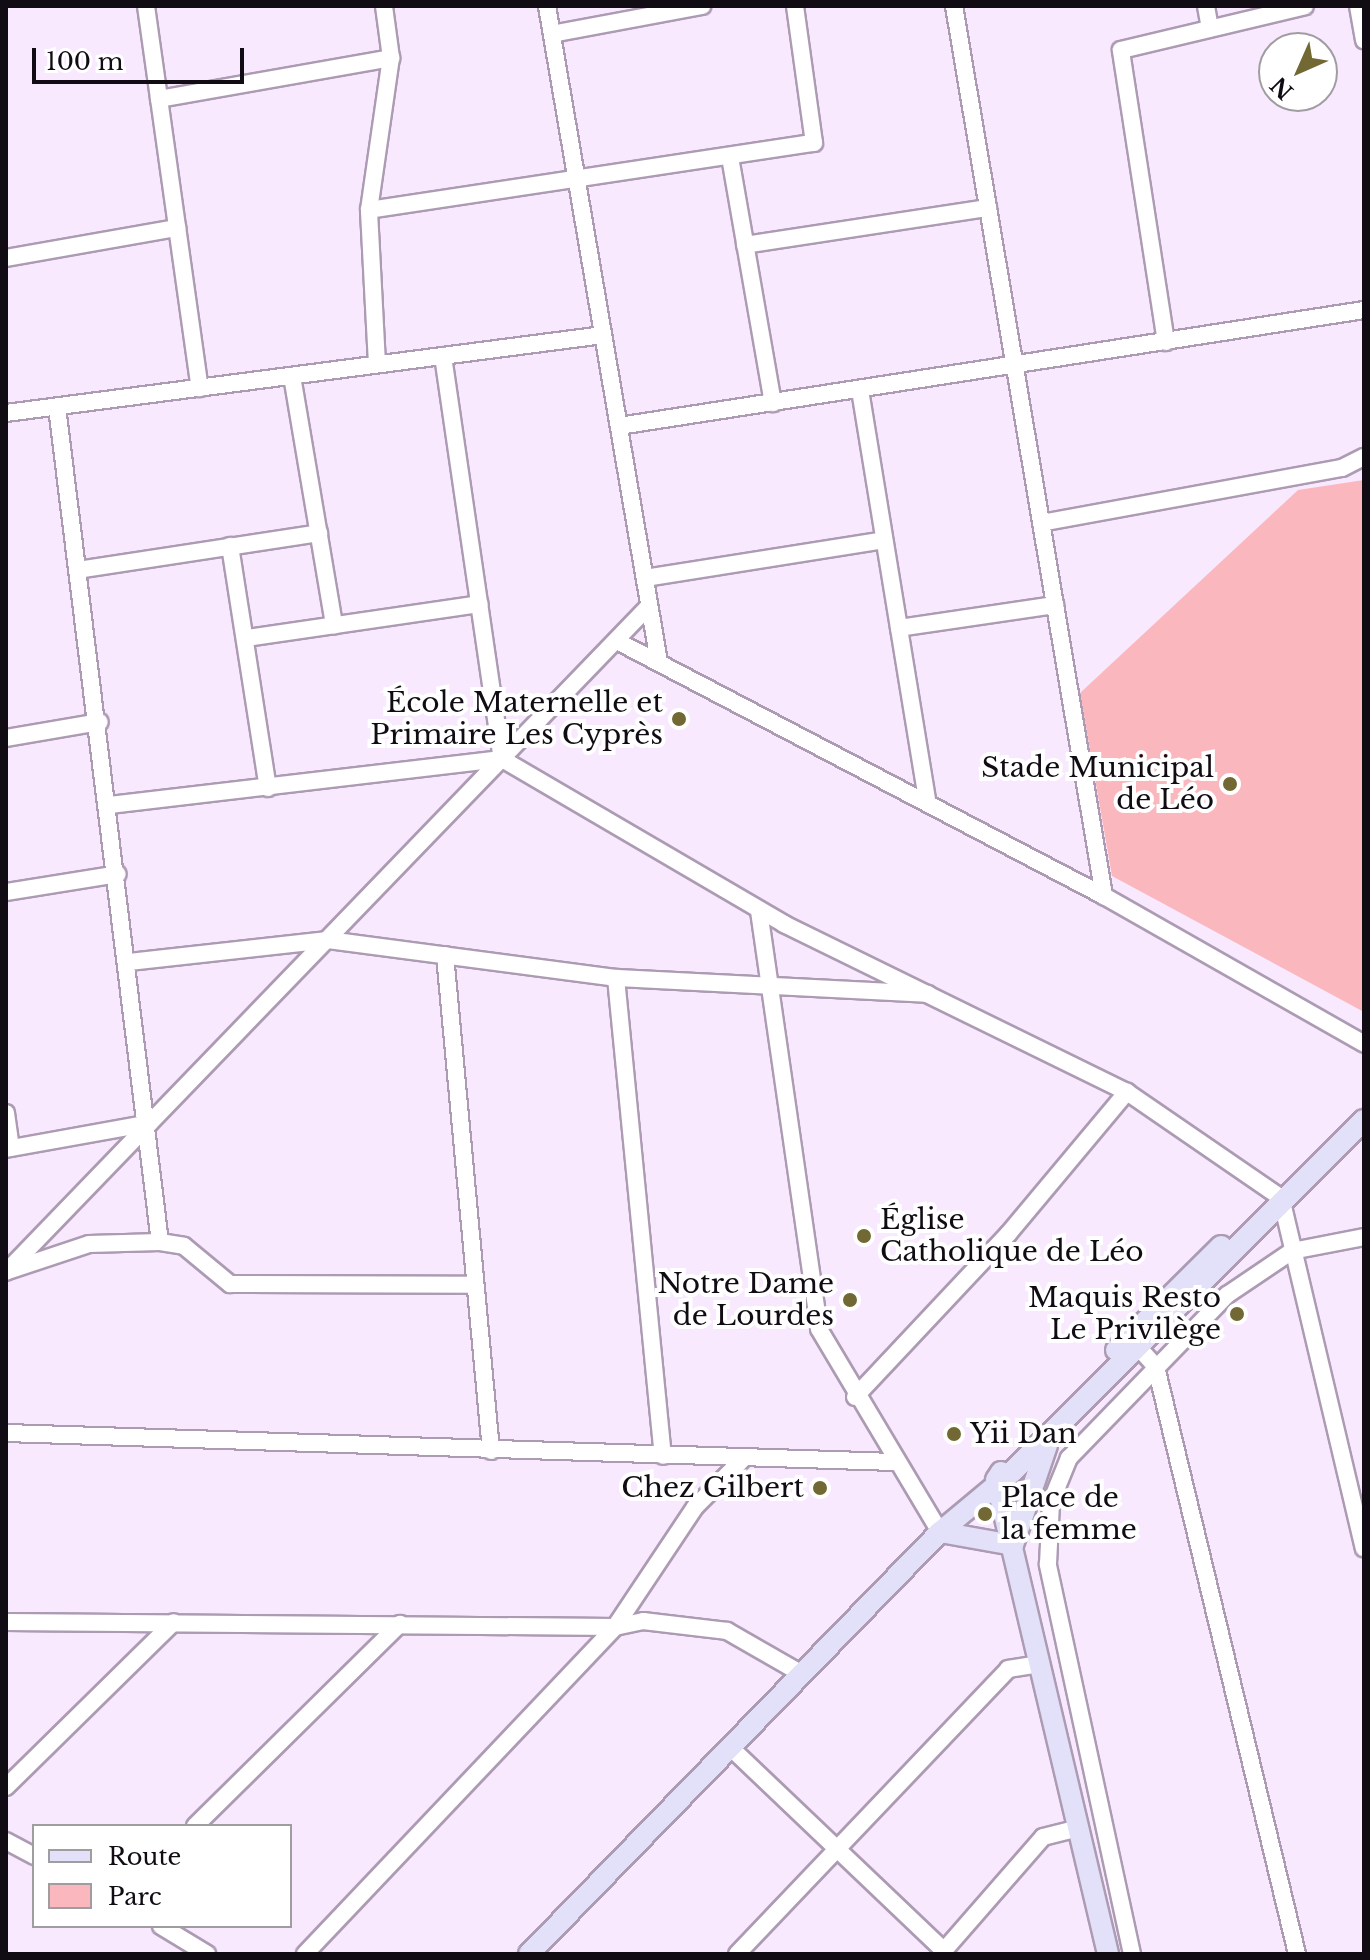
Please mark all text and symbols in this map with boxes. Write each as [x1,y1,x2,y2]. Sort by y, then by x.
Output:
scale bar [36,32,248,82]
north arrow [1258,32,1338,112]
text: 100 m [46,47,124,76]
text: N [1265,71,1299,105]
place label: École Maternelle et Primaire Les Cyprès [370,686,663,752]
marker: École Maternelle et Primaire Les Cyprès [670,710,688,728]
place label: Stade Municipal de Léo [981,751,1214,817]
marker: Stade Municipal de Léo [1221,775,1239,793]
place label: Église Catholique de Léo [880,1203,1144,1269]
marker: Église Catholique de Léo [855,1227,873,1245]
place label: Notre Dame de Lourdes [657,1267,834,1333]
place label: Maquis Resto Le Privilège [1028,1281,1221,1347]
marker: Notre Dame de Lourdes [841,1291,859,1309]
marker: Maquis Resto Le Privilège [1228,1305,1246,1323]
place label: Yii Dan [970,1417,1077,1451]
marker: Yii Dan [945,1425,963,1443]
place label: Chez Gilbert [621,1471,804,1505]
marker: Chez Gilbert [811,1479,829,1497]
place label: Place de la femme [1001,1481,1137,1547]
marker: Place de la femme [976,1505,994,1523]
legend [32,1824,292,1928]
text: Route [108,1842,181,1871]
text: Parc [108,1882,162,1911]

